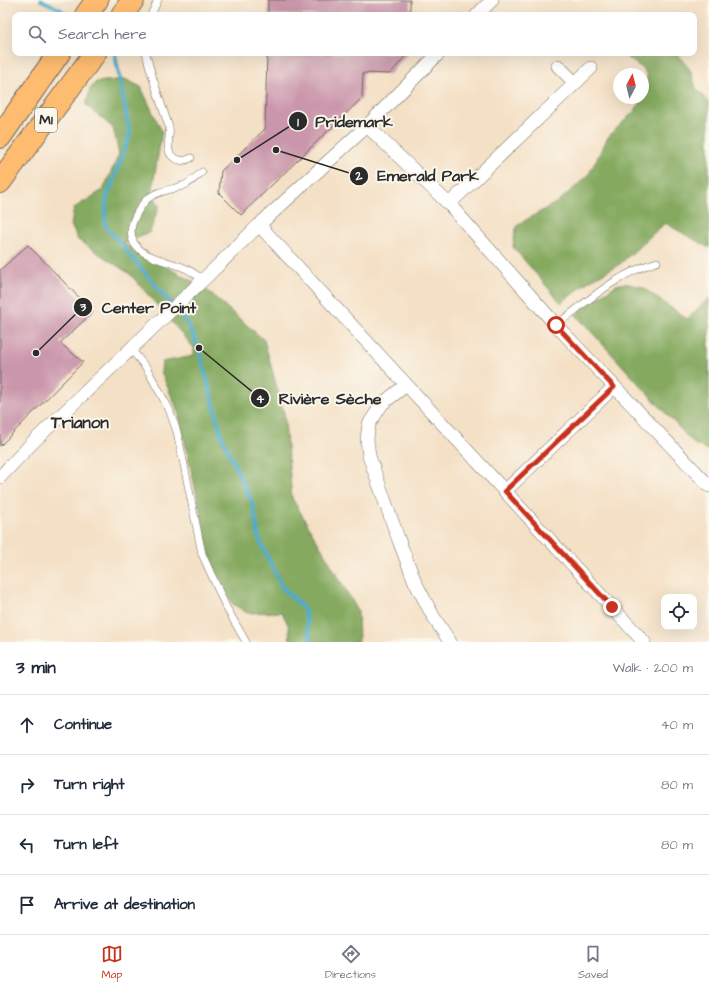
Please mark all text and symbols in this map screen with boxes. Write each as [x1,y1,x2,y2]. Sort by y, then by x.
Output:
search box [12,12,697,56]
icon: search [26,23,48,45]
text: Search here [58,24,147,45]
north arrow [613,68,649,104]
callout: Pridemark [288,107,401,135]
road number: M1 [35,108,57,132]
text: Pridemark [315,111,393,133]
text: 1 [297,114,299,131]
callout: Emerald Park [349,162,486,190]
text: Emerald Park [377,165,479,187]
text: 2 [355,168,363,185]
callout: Center Point [73,293,204,321]
text: Center Point [102,297,197,319]
text: 3 [79,299,87,316]
route start [547,316,565,334]
callout: Rivière Sèche [250,384,389,412]
text: Rivière Sèche [279,388,382,410]
text: 4 [256,391,265,408]
district label: Trianon [50,411,109,435]
map controls [661,594,697,630]
button: locate [661,594,697,630]
route end [603,598,621,616]
text: 3 min [16,656,56,680]
text: Walk · 200 m [613,659,693,677]
icon: ahead [16,714,38,736]
text: Continue [54,714,112,735]
text: 40 m [661,716,693,734]
icon: right [16,774,38,796]
text: Turn right [54,774,125,795]
text: 80 m [661,776,693,794]
icon: left [16,834,38,856]
text: Turn left [54,834,118,855]
text: 80 m [661,836,693,854]
icon: arrive [16,894,38,916]
text: Arrive at destination [54,894,195,915]
tab: Map [101,943,123,982]
tab: Directions [325,943,376,982]
tab: Saved [578,943,608,982]

